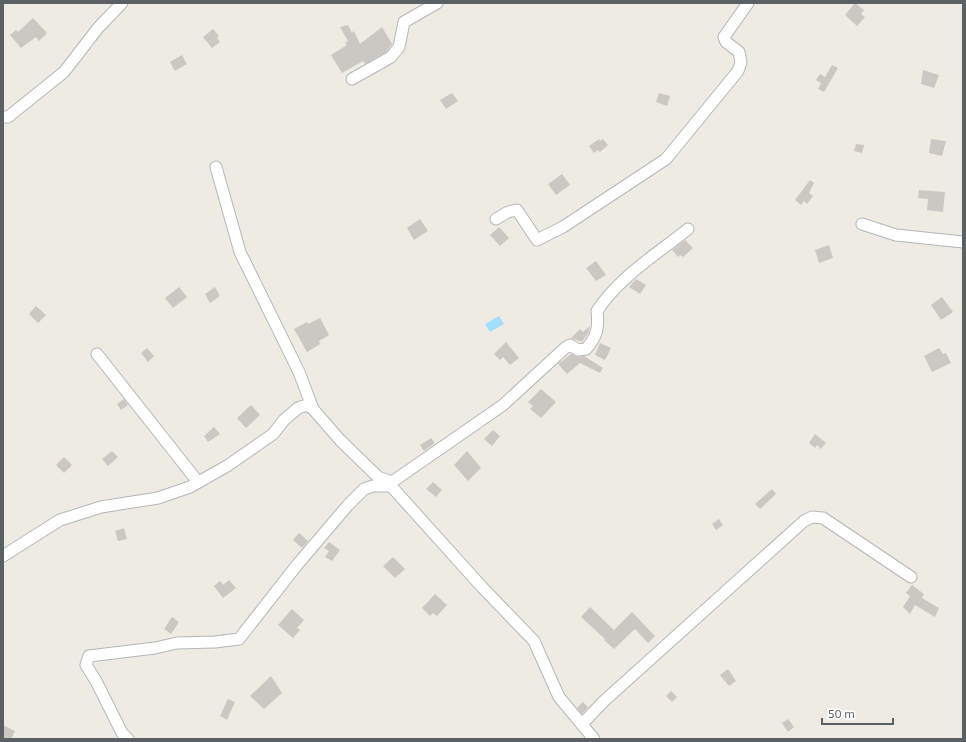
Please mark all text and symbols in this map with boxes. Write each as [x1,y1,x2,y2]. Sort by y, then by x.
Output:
scale bar [822,700,893,726]
text: 50 m [828,706,855,720]

